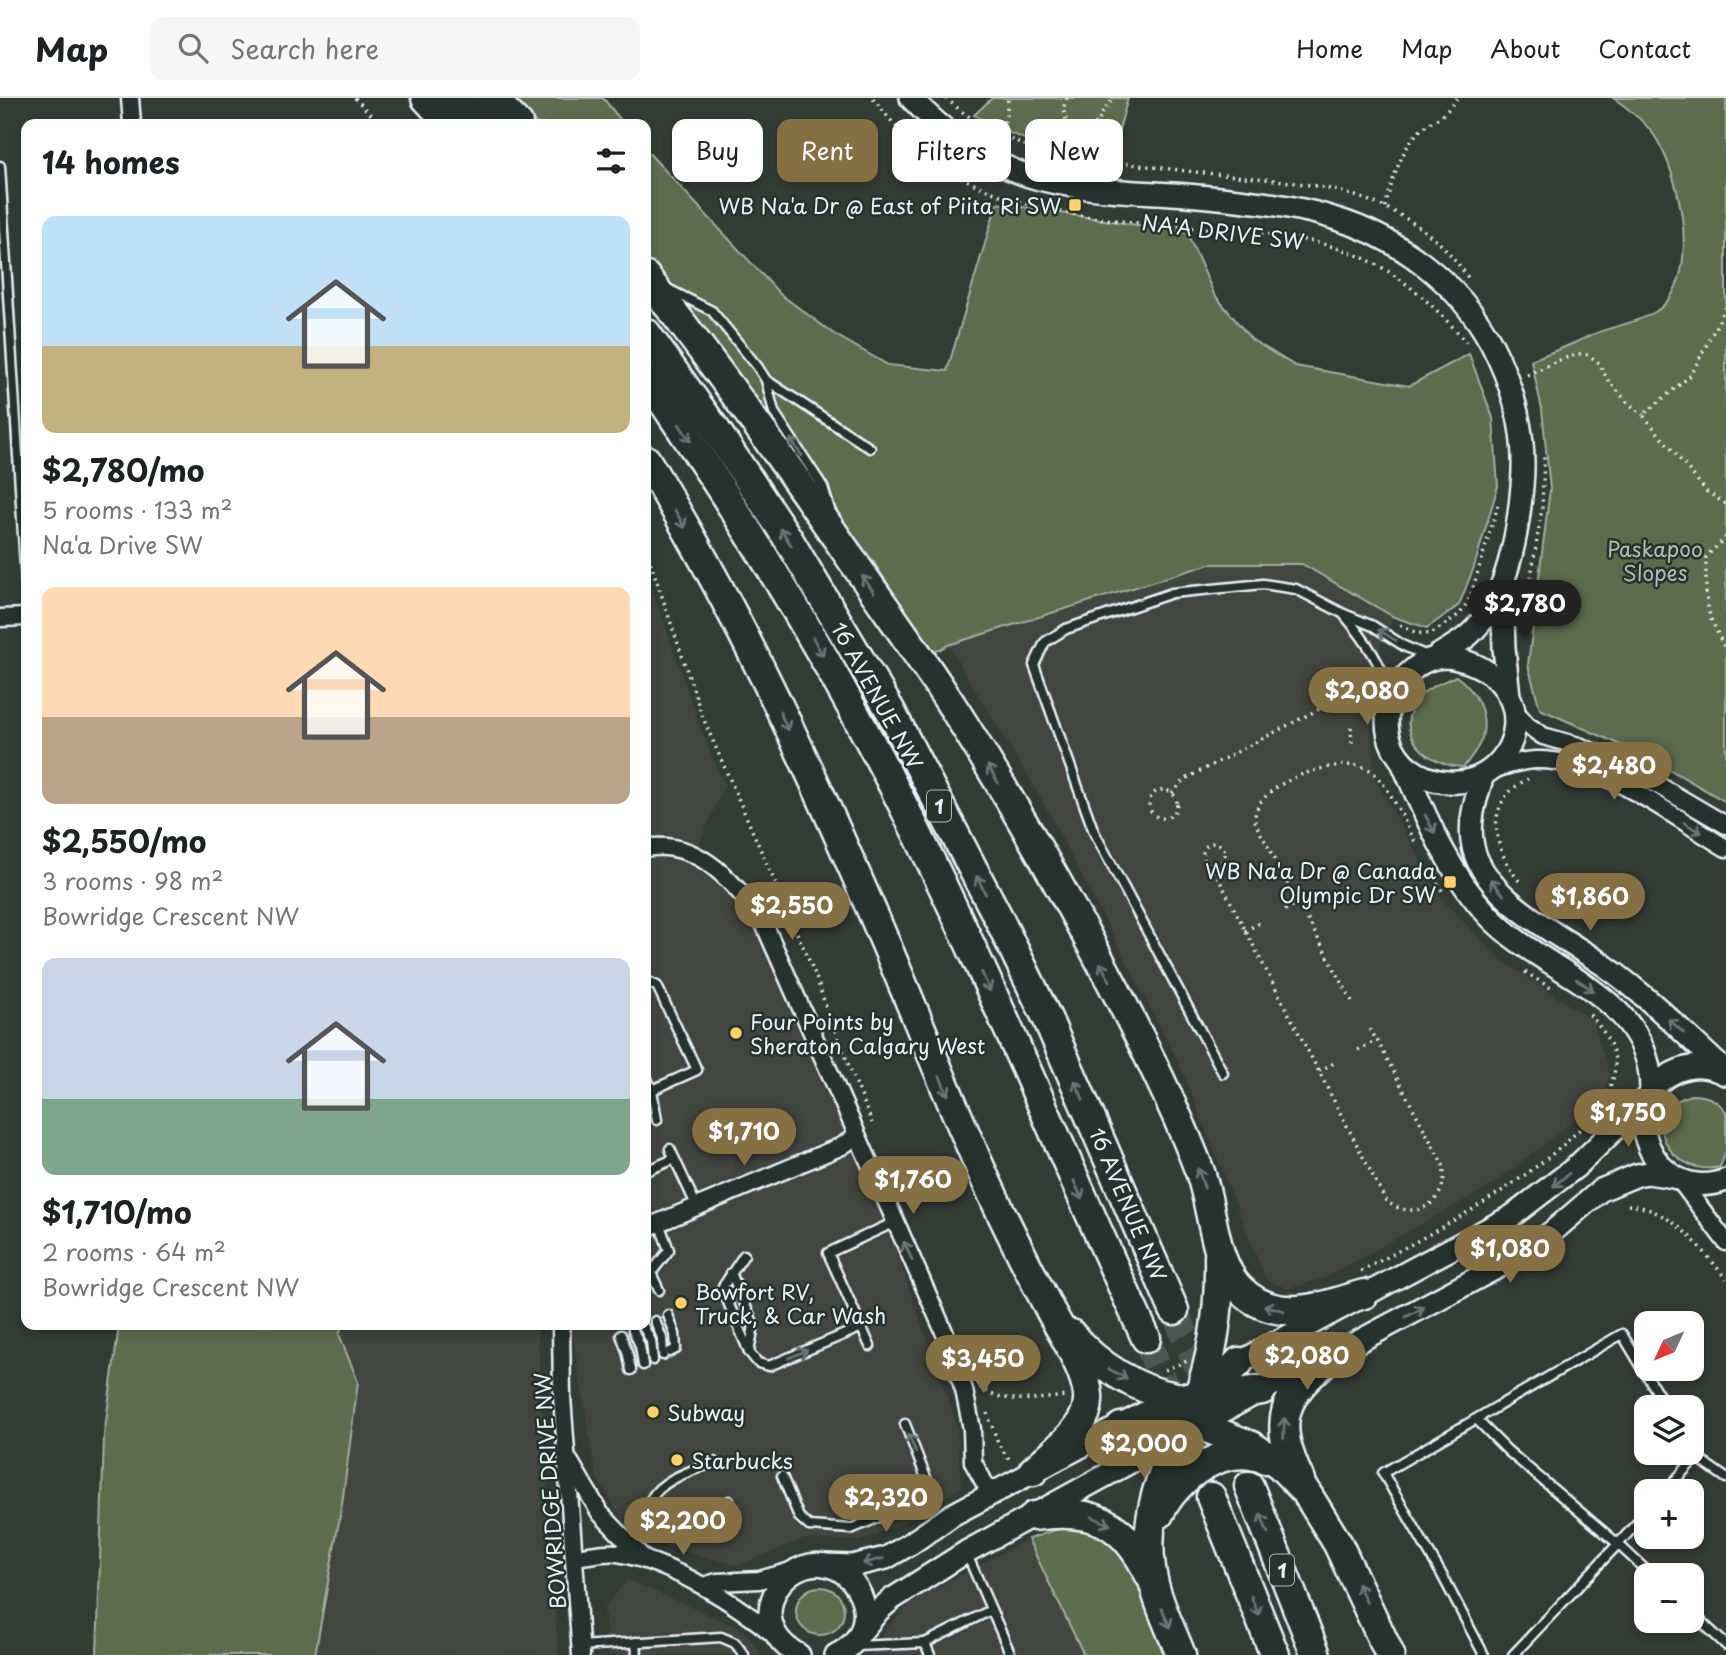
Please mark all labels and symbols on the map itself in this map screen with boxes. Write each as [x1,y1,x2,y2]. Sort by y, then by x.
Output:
place label: WB Na'a Dr @ East of Piita Ri SW [719,189,1062,221]
marker: WB Na'a Dr @ East of Piita Ri SW [1067,197,1083,213]
street label: NA'A DRIVE SW [1140,205,1307,257]
one-way arrow [677,423,692,442]
one-way arrow [789,438,804,457]
one-way arrow [674,508,687,529]
one-way arrow [778,527,792,547]
park label: Paskapoo Slopes [1607,532,1703,588]
one-way arrow [861,575,875,594]
pin: $2,780 [1468,580,1582,640]
street label: 16 AVENUE NW [824,615,932,775]
one-way arrow [1378,627,1397,642]
one-way arrow [812,636,825,657]
pin: $2,080 [1310,668,1424,727]
one-way arrow [778,710,792,731]
pin: $2,480 [1557,742,1671,802]
one-way arrow [986,764,1000,784]
road number: 1 [927,790,951,821]
one-way arrow [1424,814,1438,834]
one-way arrow [1682,821,1702,835]
place label: WB Na'a Dr @ Canada Olympic Dr SW [1205,854,1437,910]
marker: WB Na'a Dr @ Canada Olympic Dr SW [1442,874,1458,890]
pin: $1,860 [1533,874,1647,933]
one-way arrow [974,875,988,895]
one-way arrow [1489,878,1505,896]
pin: $2,550 [735,882,849,942]
one-way arrow [1098,962,1112,982]
one-way arrow [980,971,993,992]
one-way arrow [1575,978,1594,992]
place label: Four Points by Sheraton Calgary West [750,1005,985,1061]
one-way arrow [1667,1018,1685,1034]
marker: Four Points by Sheraton Calgary West [728,1025,744,1041]
one-way arrow [938,1075,951,1096]
one-way arrow [1072,1080,1085,1101]
pin: $1,750 [1571,1090,1685,1149]
pin: $1,710 [687,1108,801,1168]
street label: 16 AVENUE NW [1082,1122,1176,1286]
pin: $1,760 [856,1156,970,1216]
one-way arrow [1194,1167,1206,1189]
one-way arrow [1552,1172,1570,1188]
one-way arrow [1072,1179,1085,1200]
pin: $1,080 [1453,1226,1567,1285]
one-way arrow [901,1241,914,1262]
place label: Bowfort RV, Truck, & Car Wash [695,1275,886,1331]
marker: Bowfort RV, Truck, & Car Wash [673,1295,689,1311]
one-way arrow [1263,1301,1286,1314]
one-way arrow [1404,1305,1425,1319]
north arrow [1634,1311,1704,1381]
pin: $2,080 [1250,1332,1364,1392]
pin: $3,450 [926,1336,1040,1395]
one-way arrow [787,1347,808,1360]
one-way arrow [1108,1367,1128,1381]
street label: BOWRIDGE DRIVE NW [525,1371,573,1610]
place label: Subway [667,1396,745,1428]
marker: Subway [645,1404,661,1420]
one-way arrow [1278,1417,1291,1440]
pin: $2,000 [1087,1420,1201,1480]
one-way arrow [905,1432,918,1454]
place label: Starbucks [691,1444,793,1476]
marker: Starbucks [669,1452,685,1468]
pin: $2,320 [829,1474,943,1534]
pin: $2,200 [626,1498,740,1557]
one-way arrow [1256,1513,1269,1535]
one-way arrow [1090,1515,1111,1528]
road number: 1 [1270,1554,1294,1586]
one-way arrow [862,1555,885,1569]
one-way arrow [1355,1583,1368,1604]
one-way arrow [1250,1594,1263,1616]
one-way arrow [1160,1607,1173,1628]

